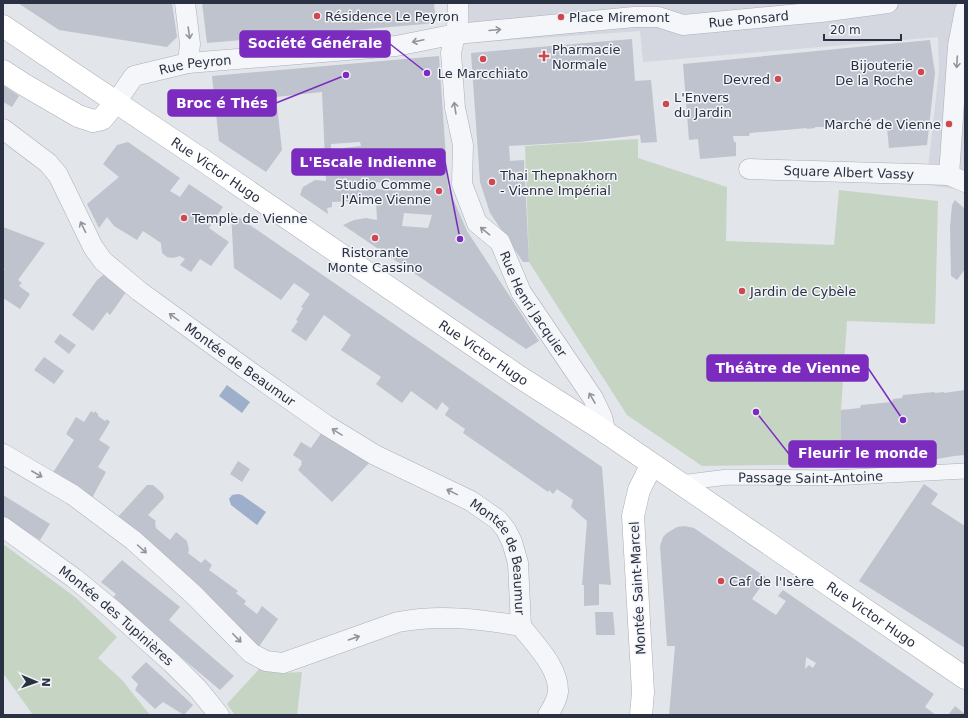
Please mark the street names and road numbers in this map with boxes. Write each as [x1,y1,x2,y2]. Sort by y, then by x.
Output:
street label: Rue Ponsard [708,8,789,31]
street label: Rue Peyron [157,52,232,78]
street label: Rue Victor Hugo [168,134,264,206]
street label: Square Albert Vassy [784,163,915,182]
street label: Rue Henri Jacquier [497,249,570,360]
street label: Rue Victor Hugo [436,317,531,389]
street label: Montée de Beaumur [182,320,299,410]
street label: Passage Saint-Antoine [738,468,883,486]
street label: Montée de Beaumur [467,496,527,616]
street label: Montée Saint-Marcel [627,521,648,655]
street label: Montée des Tupinières [56,563,177,669]
street label: Rue Victor Hugo [824,579,919,650]

